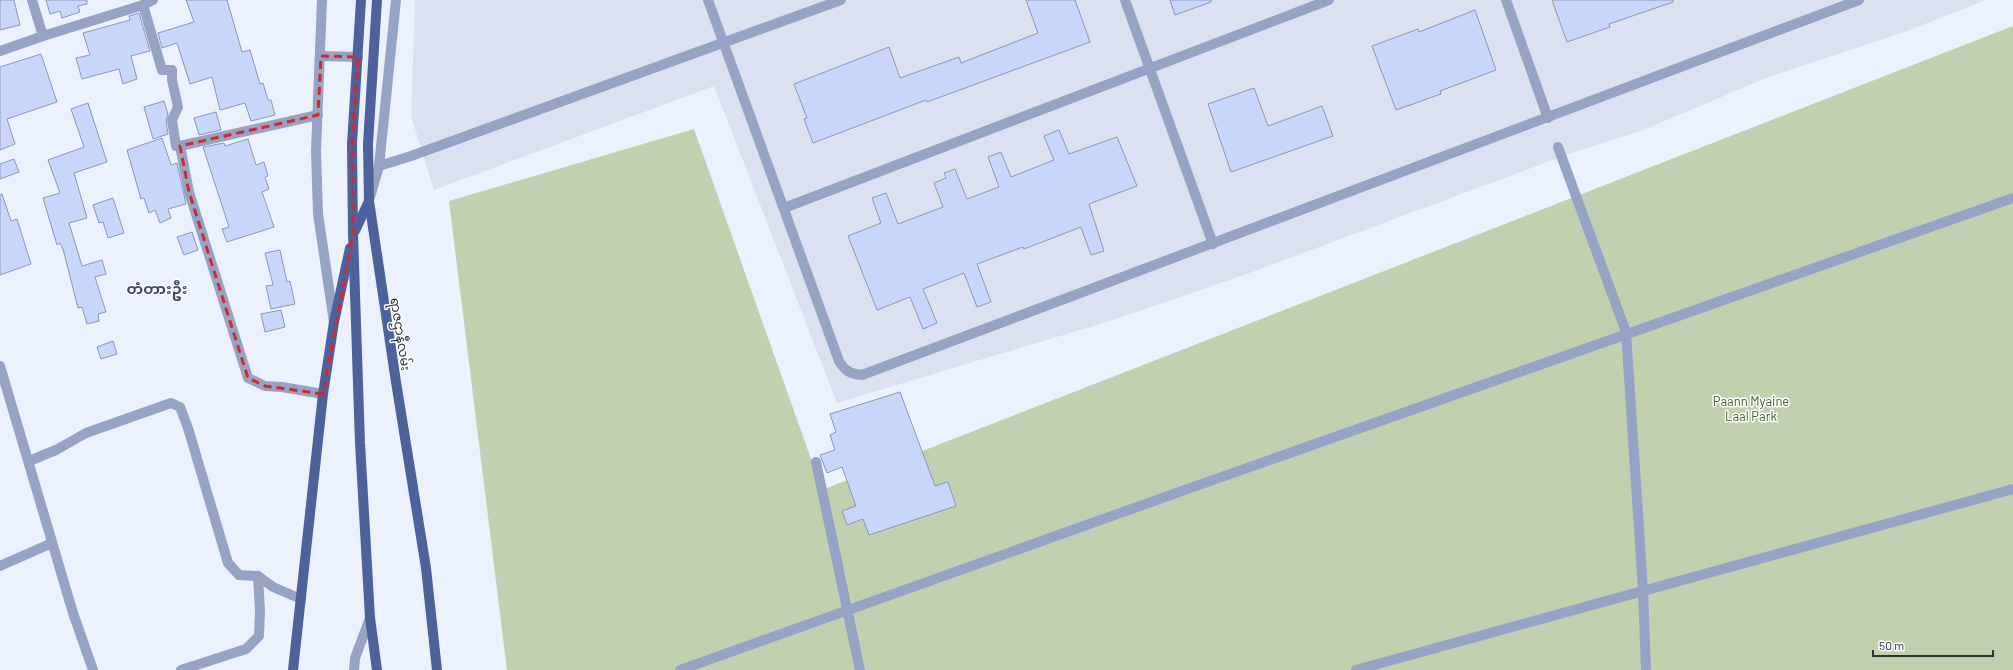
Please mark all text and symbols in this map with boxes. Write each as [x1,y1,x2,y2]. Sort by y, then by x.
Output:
district label: တံတားဦး [127,279,187,301]
street label: ရာဇဌာနီလမ်း [384,296,415,372]
park label: Paann Myaine Laal Park [1713,393,1789,424]
scale bar [1873,632,1993,658]
text: 50 m [1879,638,1904,652]

